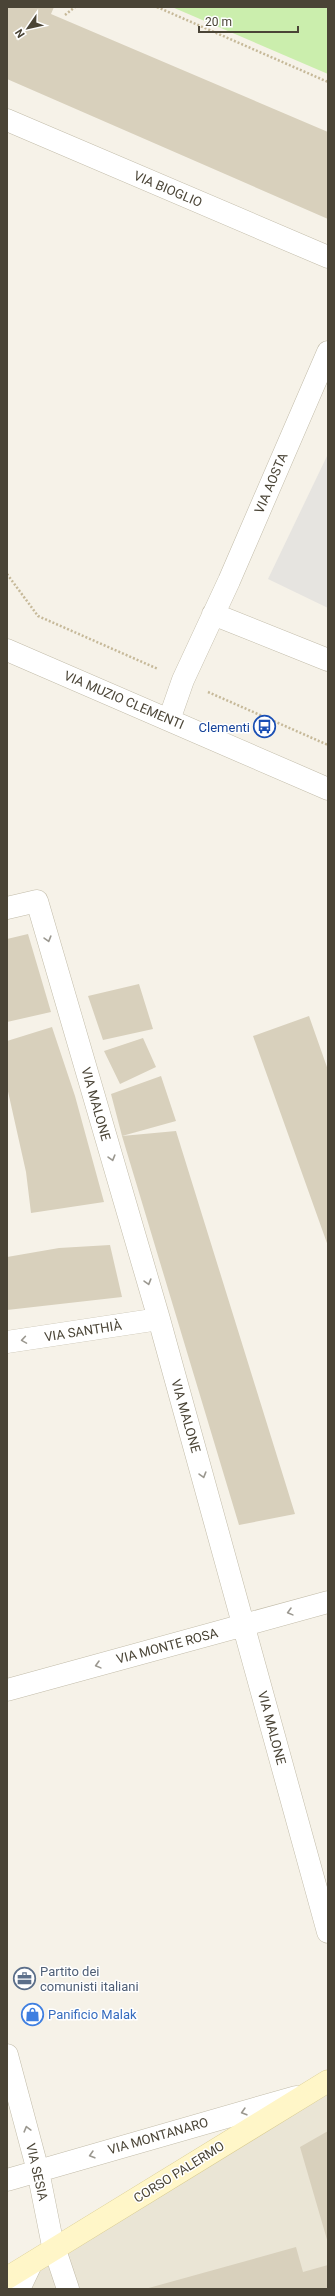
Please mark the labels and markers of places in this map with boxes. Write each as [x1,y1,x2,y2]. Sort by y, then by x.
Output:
bus stop icon: Clementi [252,714,278,740]
place label: Clementi [199,720,250,735]
place label: Partito dei comunisti italiani [40,1964,139,1994]
office icon: Partito dei comunisti italiani [12,1965,38,1991]
shop icon: Panificio Malak [20,2001,46,2027]
place label: Panificio Malak [48,2007,137,2022]

